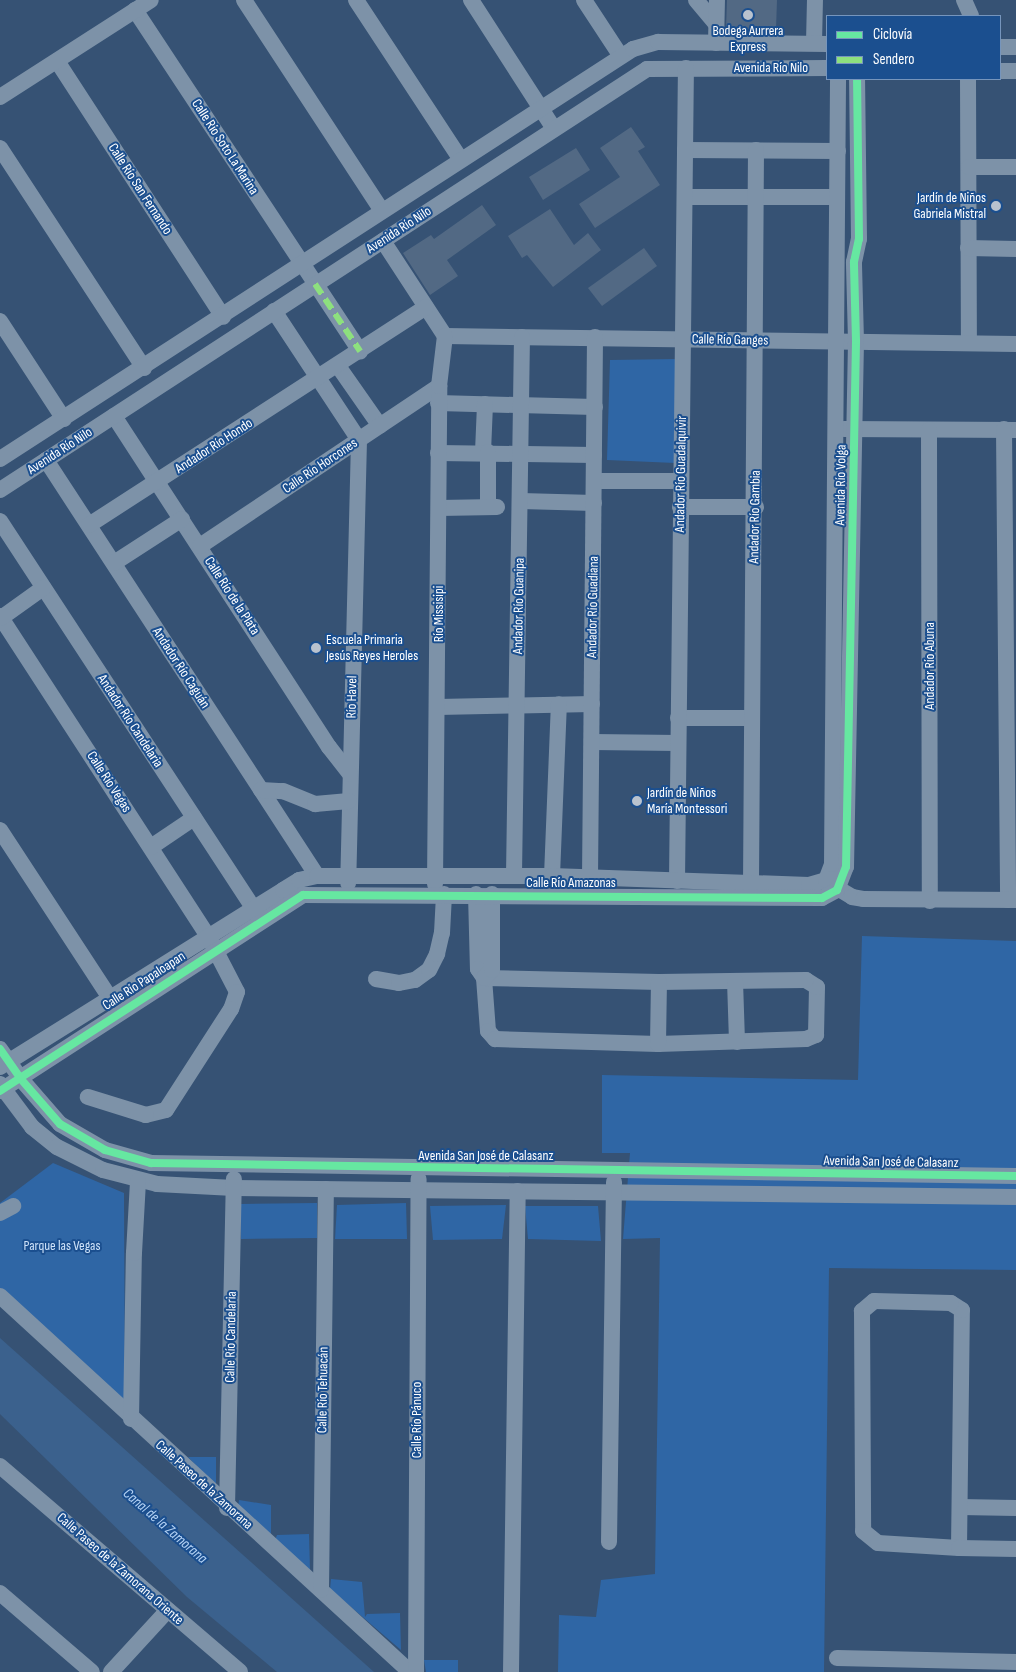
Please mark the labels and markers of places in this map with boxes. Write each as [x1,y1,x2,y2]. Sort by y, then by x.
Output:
marker: Bodega Aurrera Express [742,9,754,21]
place label: Bodega Aurrera Express [713,23,783,56]
place label: Jardín de Niños Gabriela Mistral [913,190,986,222]
marker: Jardín de Niños Gabriela Mistral [990,200,1002,212]
place label: Escuela Primaria Jesús Reyes Heroles [326,632,418,664]
marker: Escuela Primaria Jesús Reyes Heroles [310,642,322,654]
place label: Jardín de Niños María Montessori [647,785,727,818]
marker: Jardín de Niños María Montessori [631,795,643,807]

